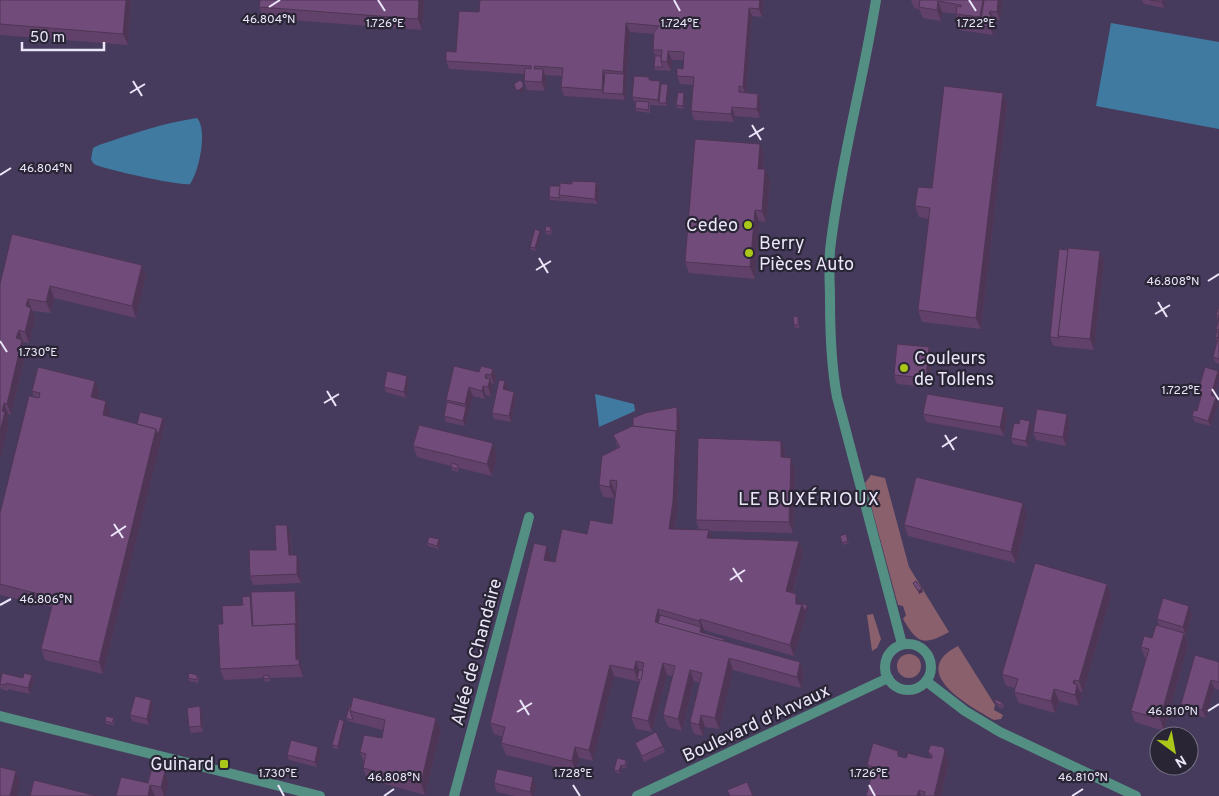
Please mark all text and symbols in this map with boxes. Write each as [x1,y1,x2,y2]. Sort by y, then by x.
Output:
text: 46.804°N [242,12,296,28]
text: 1.726°E [366,16,404,32]
text: 1.724°E [661,16,699,32]
text: 1.722°E [957,16,995,32]
scale bar [22,20,105,52]
text: 50 m [30,29,65,48]
text: 46.804°N [19,161,73,177]
place label: Cedeo [686,215,738,238]
marker: Cedeo [742,219,754,231]
place label: Berry Pièces Auto [759,233,854,277]
marker: Berry Pièces Auto [743,247,755,259]
text: 46.808°N [1147,274,1199,290]
text: 1.730°E [19,345,57,361]
place label: Couleurs de Tollens [914,348,994,392]
marker: Couleurs de Tollens [898,362,910,374]
text: 1.722°E [1162,383,1200,399]
district label: LE BUXÉRIOUX [738,487,880,512]
street label: Allée de Chandaire [447,576,508,729]
text: 46.806°N [20,592,72,608]
street label: Boulevard d'Anvaux [679,680,834,769]
text: 46.810°N [1148,704,1198,720]
north arrow [1149,726,1199,776]
text: N [1171,751,1189,771]
place label: Guinard [150,754,214,777]
marker: Guinard [218,758,230,770]
text: 1.730°E [259,766,297,782]
text: 1.728°E [554,766,592,782]
text: 1.726°E [850,766,888,782]
text: 46.808°N [368,770,420,786]
text: 46.810°N [1058,770,1108,786]

